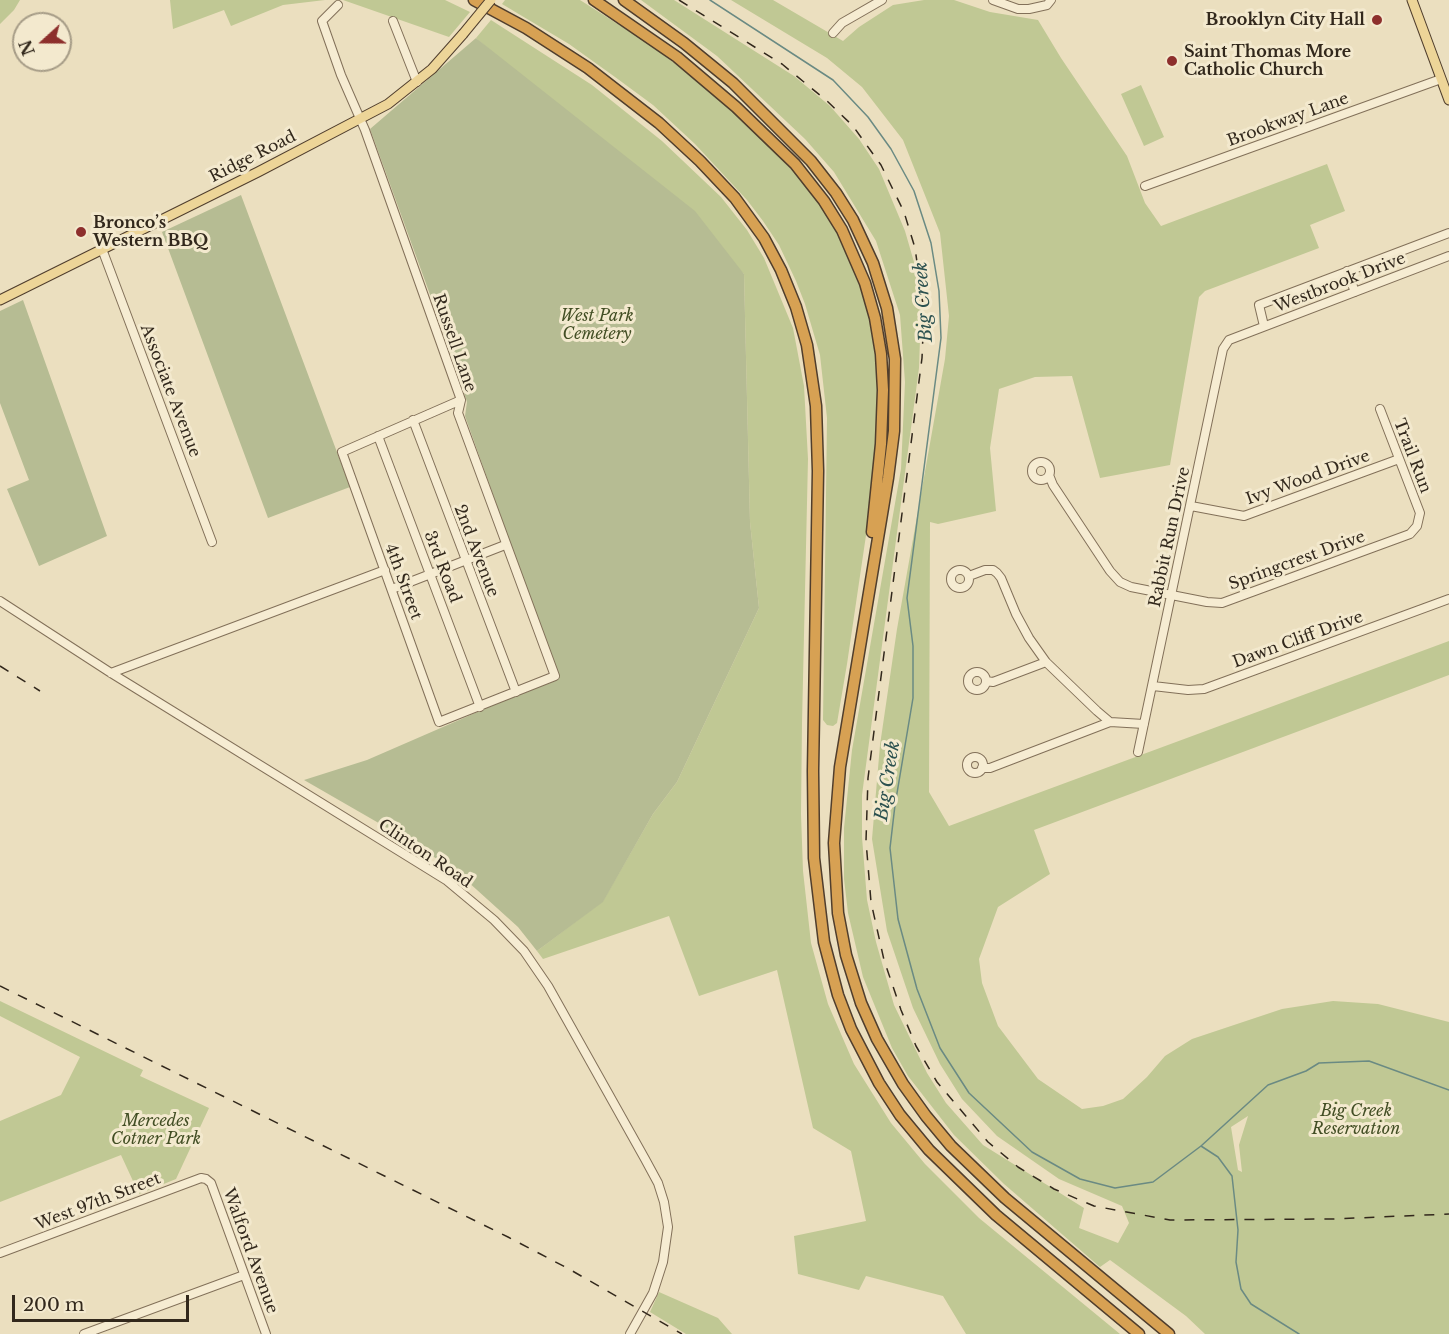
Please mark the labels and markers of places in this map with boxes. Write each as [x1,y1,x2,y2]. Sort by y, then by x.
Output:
place label: Brooklyn City Hall [1206,10,1365,30]
marker: Brooklyn City Hall [1370,13,1384,27]
place label: Saint Thomas More Catholic Church [1184,42,1351,80]
marker: Saint Thomas More Catholic Church [1165,54,1179,68]
place label: Bronco’s Western BBQ [93,213,208,251]
marker: Bronco’s Western BBQ [74,225,88,239]

